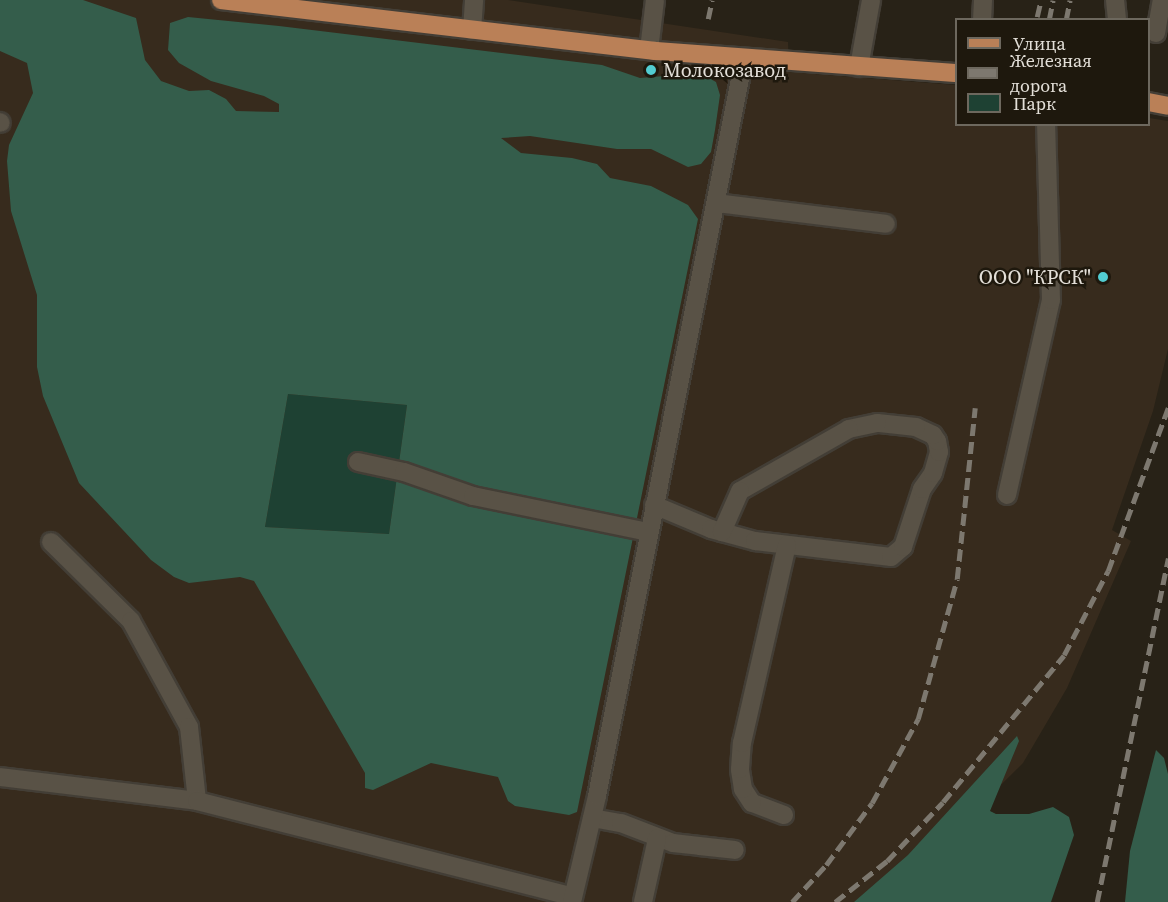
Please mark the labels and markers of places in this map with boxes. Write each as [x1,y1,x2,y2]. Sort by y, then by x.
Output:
place label: Молокозавод [663,58,786,82]
marker: Молокозавод [644,63,658,77]
place label: ООО "КРСК" [979,265,1091,289]
marker: ООО "КРСК" [1096,270,1110,284]

